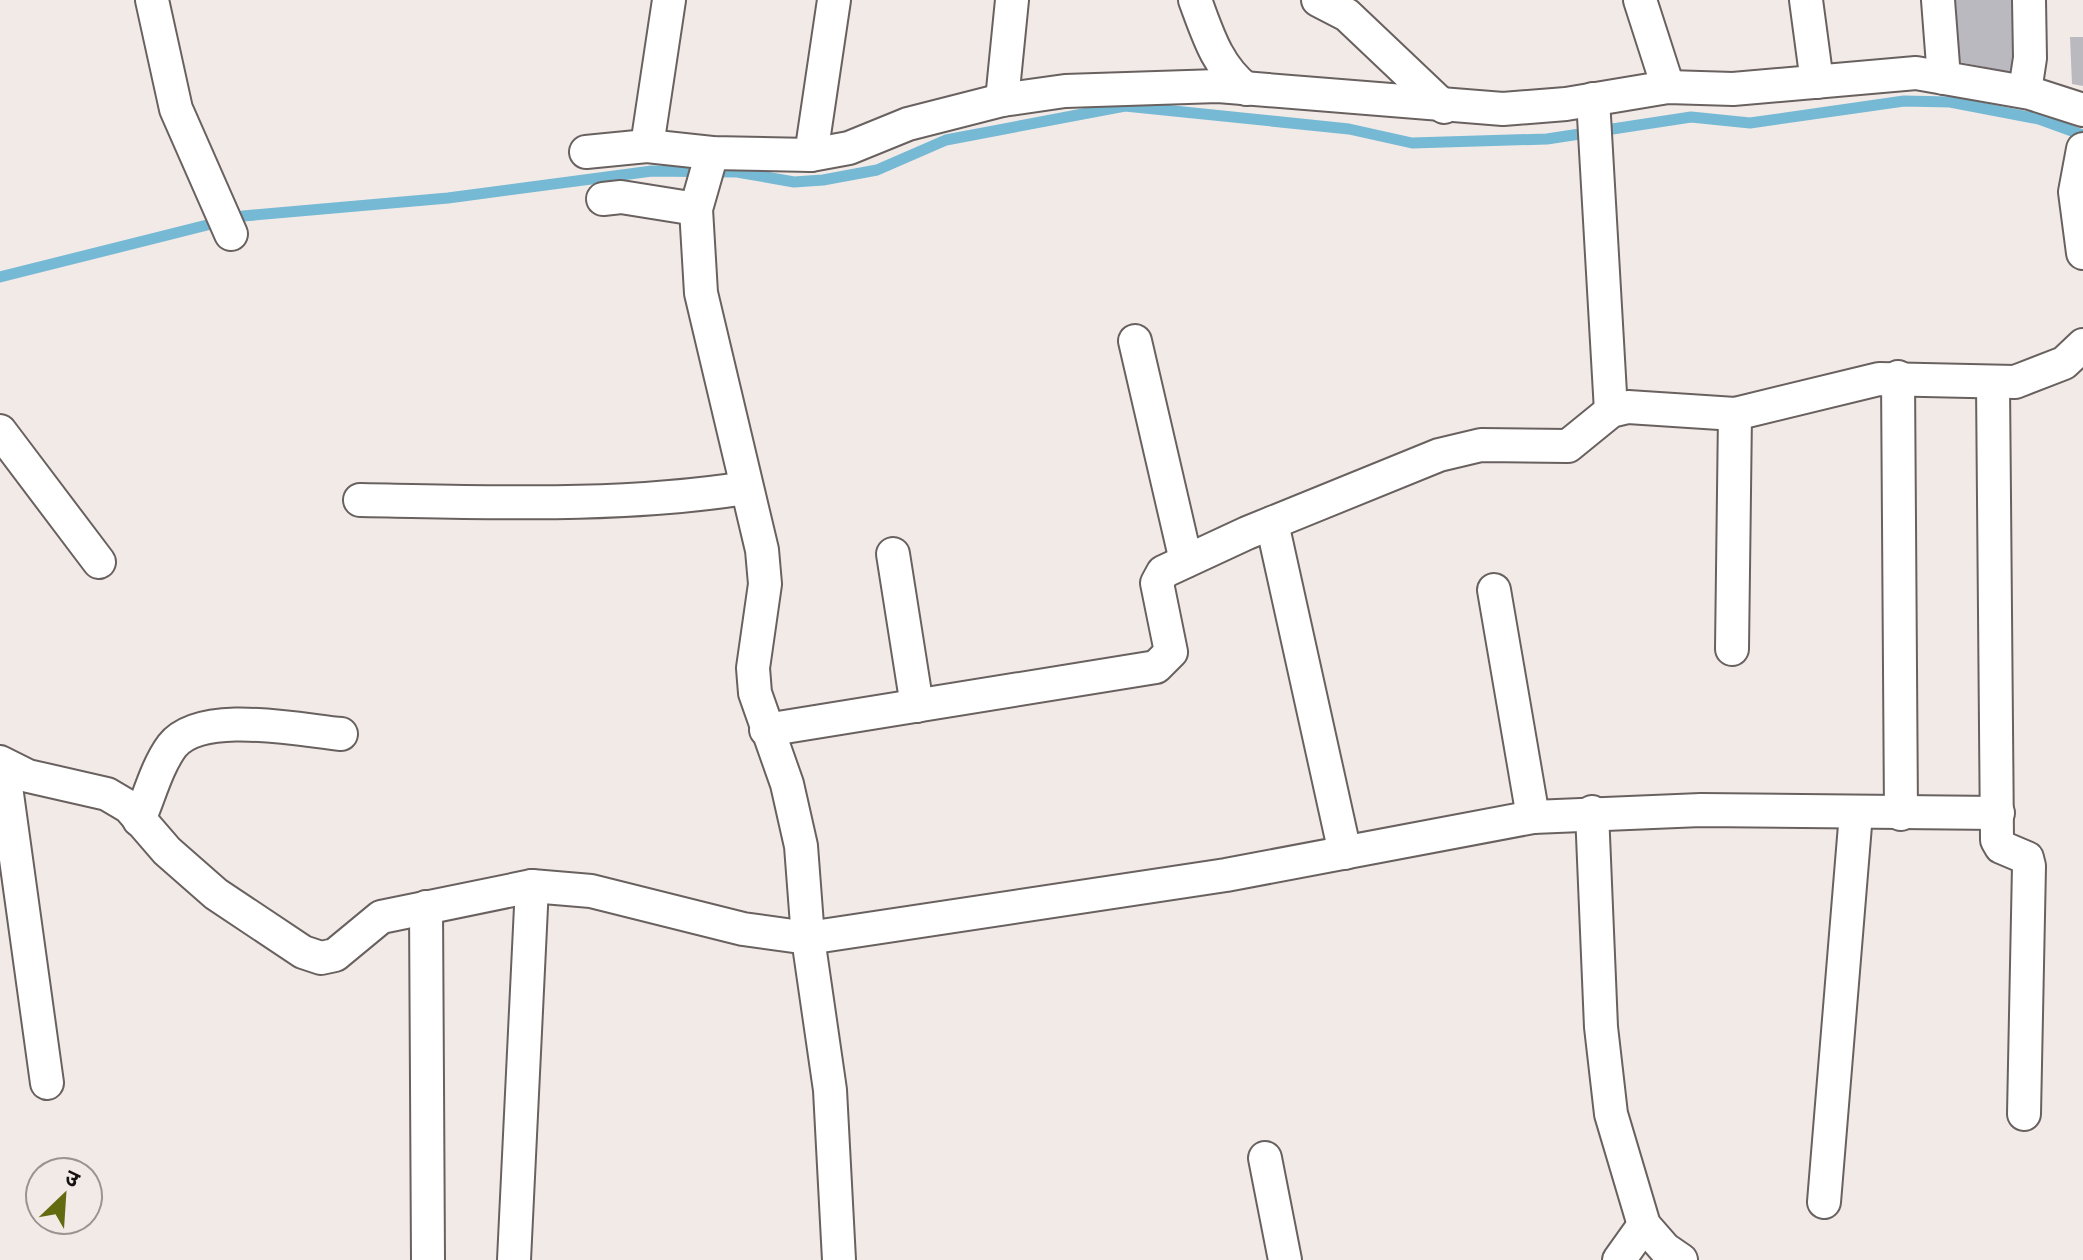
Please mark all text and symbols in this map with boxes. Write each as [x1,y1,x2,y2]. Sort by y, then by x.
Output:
north arrow [24,1156,104,1236]
text: उ [62,1166,84,1192]

